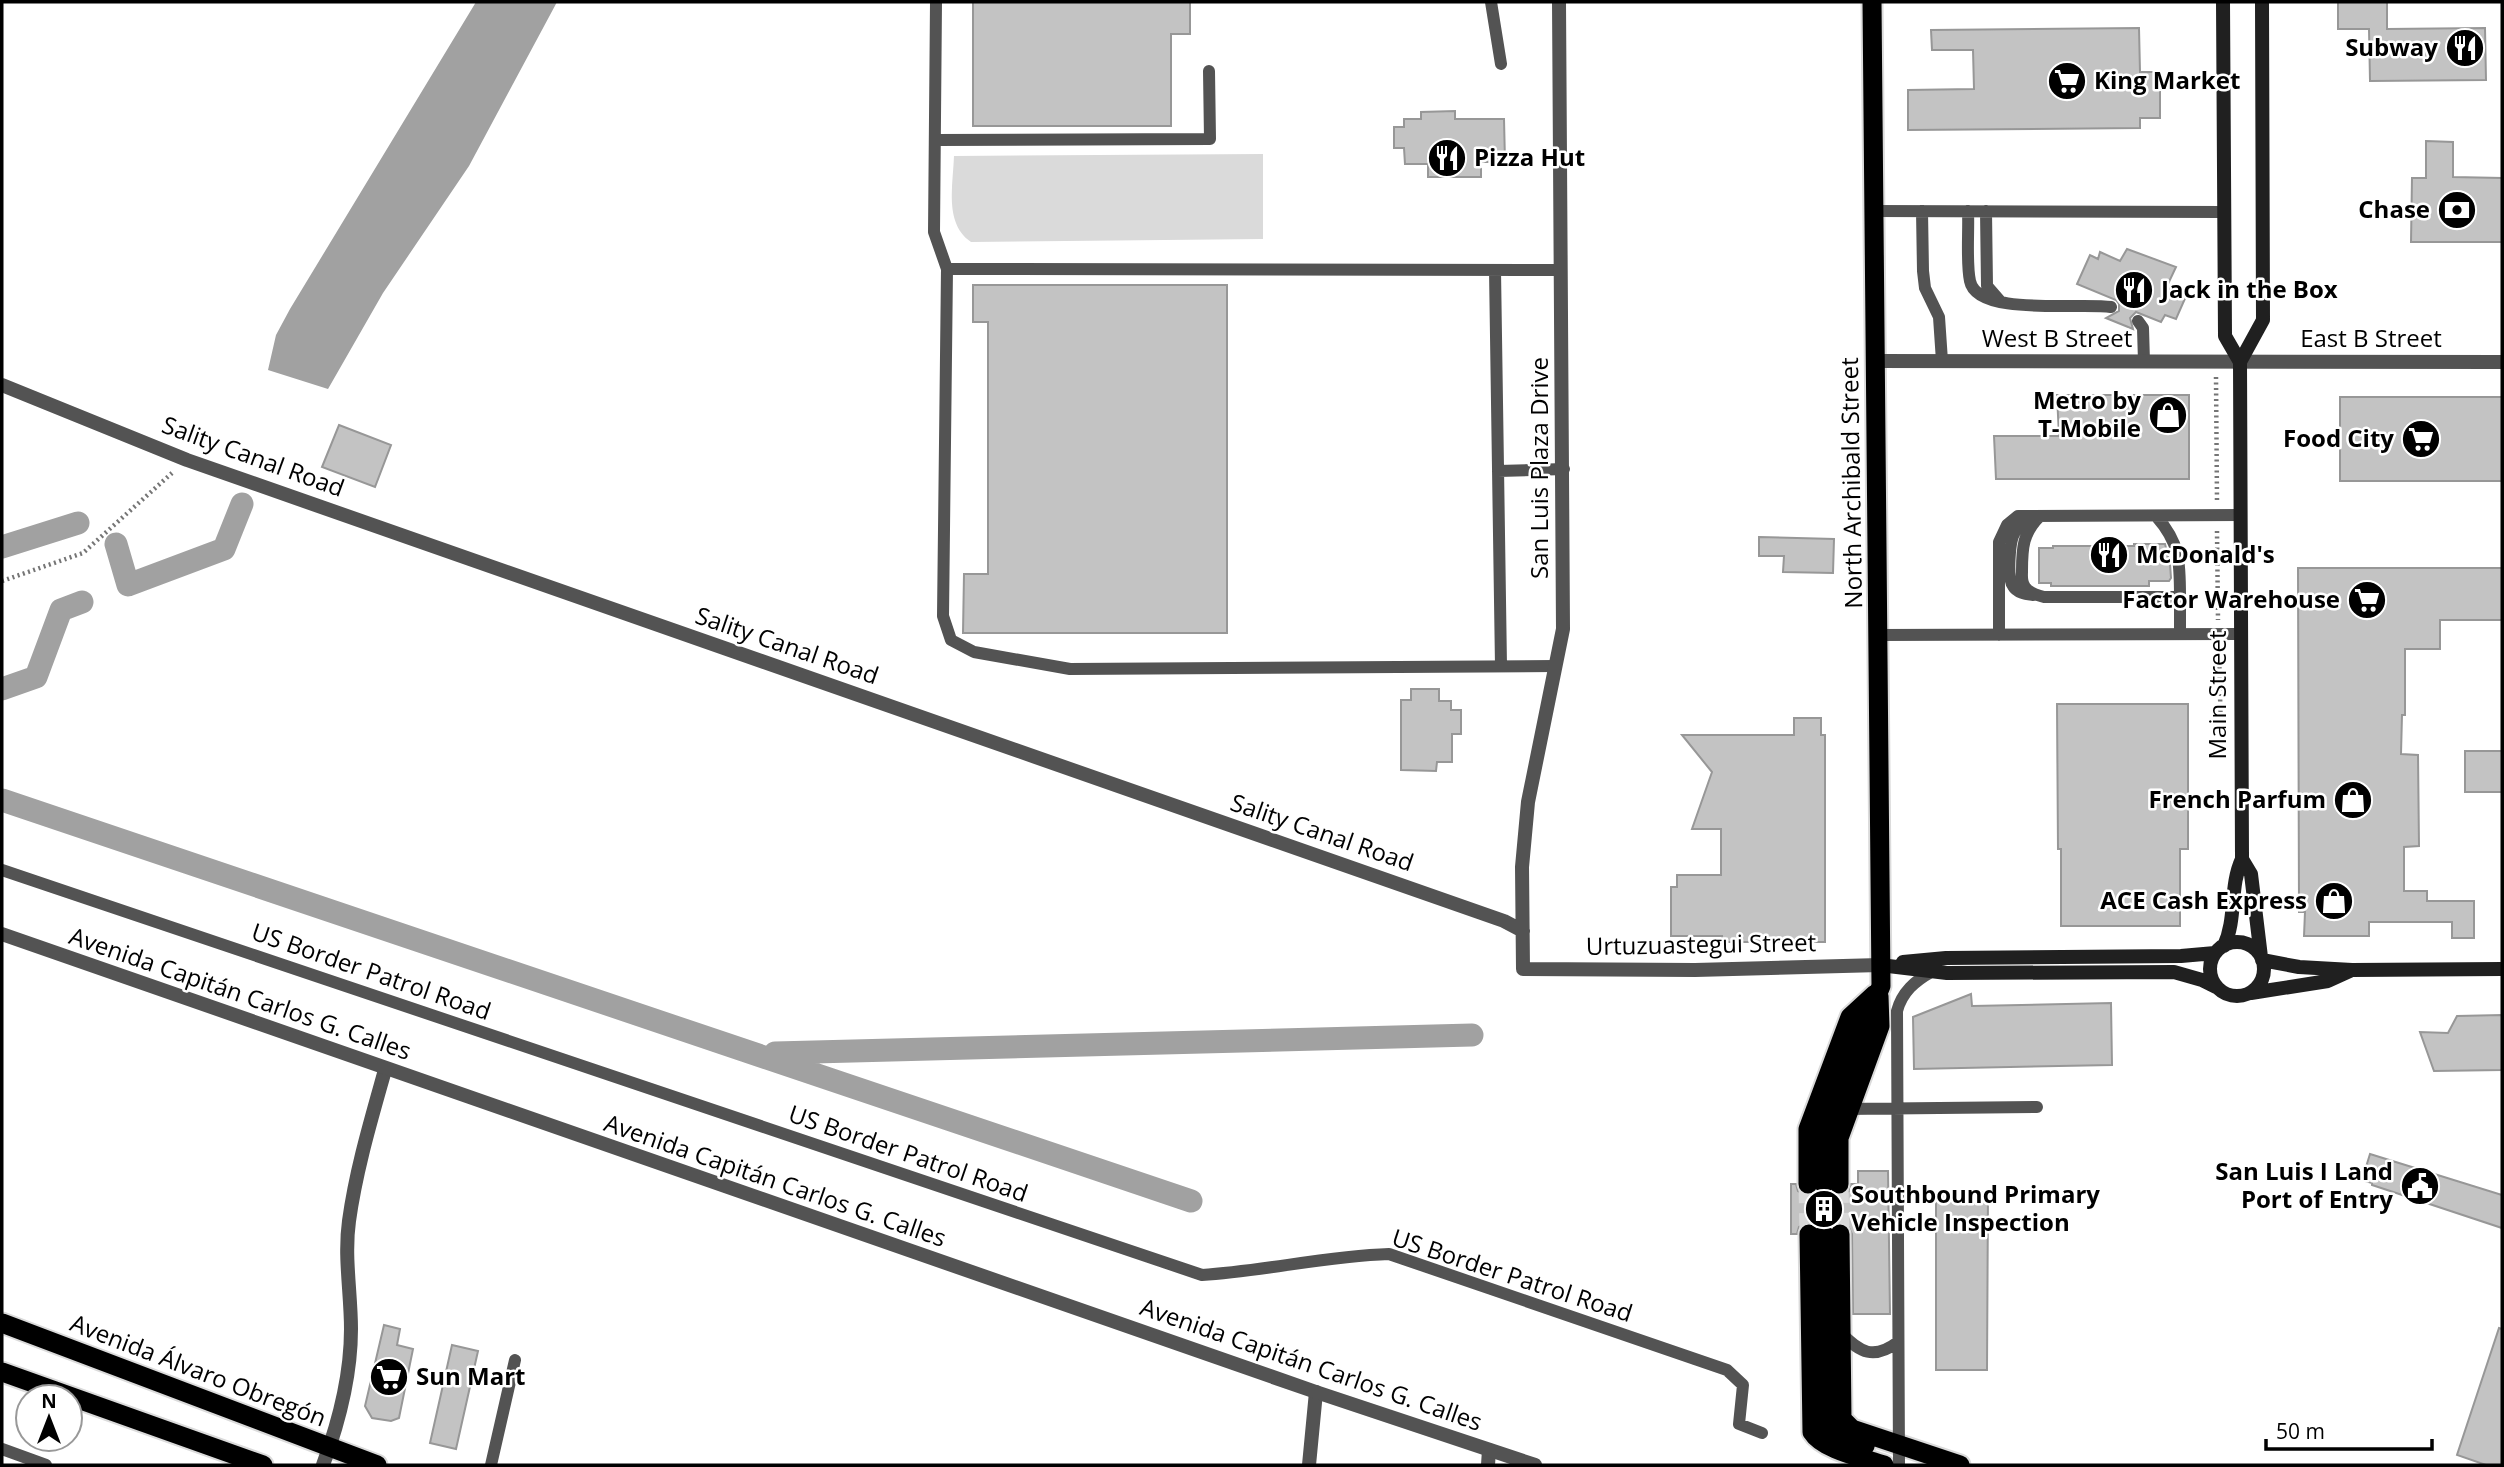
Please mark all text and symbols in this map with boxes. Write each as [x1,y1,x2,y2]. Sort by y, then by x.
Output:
restaurant icon: Subway [2444,27,2486,69]
place label: Subway [2345,30,2438,63]
supermarket icon: King Market [2046,60,2088,102]
place label: King Market [2094,63,2240,96]
restaurant icon: Pizza Hut [1426,137,1468,179]
place label: Pizza Hut [1474,140,1585,173]
bank icon: Chase [2436,189,2478,231]
place label: Chase [2358,192,2430,225]
restaurant icon: Jack in the Box [2113,269,2155,311]
place label: Jack in the Box [2159,272,2338,305]
street label: West B Street [1982,321,2132,354]
street label: East B Street [2300,321,2442,354]
street label: San Luis Plaza Drive [1522,357,1555,579]
street label: North Archibald Street [1832,357,1869,609]
place label: Metro by T-Mobile [2033,383,2141,444]
shop icon: Metro by T-Mobile [2147,394,2189,436]
street label: Sality Canal Road [158,407,349,504]
supermarket icon: Food City [2400,418,2442,460]
place label: Food City [2283,421,2394,454]
restaurant icon: McDonald's [2088,534,2130,576]
place label: McDonald's [2136,537,2275,570]
supermarket icon: Factor Warehouse [2346,579,2388,621]
place label: Factor Warehouse [2122,582,2340,615]
street label: Sality Canal Road [692,598,883,691]
street label: Main Street [2200,631,2233,759]
shop icon: French Parfum [2332,779,2374,821]
place label: French Parfum [2149,782,2326,815]
street label: Sality Canal Road [1227,785,1418,878]
shop icon: ACE Cash Express [2313,880,2355,922]
place label: ACE Cash Express [2100,883,2307,916]
street label: US Border Patrol Road [247,914,496,1027]
street label: Avenida Capitán Carlos G. Calles [65,918,416,1067]
street label: Urtuzuastegui Street [1585,925,1816,962]
street label: US Border Patrol Road [784,1096,1033,1209]
street label: Avenida Capitán Carlos G. Calles [600,1105,951,1254]
place label: San Luis I Land Port of Entry [2215,1154,2393,1215]
public building icon: San Luis I Land Port of Entry [2399,1165,2441,1207]
place label: Southbound Primary Vehicle Inspection [1851,1177,2100,1238]
building icon: Southbound Primary Vehicle Inspection [1803,1188,1845,1230]
street label: US Border Patrol Road [1388,1220,1637,1329]
street label: Avenida Capitán Carlos G. Calles [1136,1289,1487,1438]
street label: Avenida Álvaro Obregón [66,1306,331,1434]
supermarket icon: Sun Mart [368,1356,410,1398]
place label: Sun Mart [416,1359,525,1392]
north arrow [14,1383,84,1453]
text: N [41,1388,57,1414]
scale bar [2266,1408,2432,1452]
text: 50 m [2276,1417,2325,1445]

